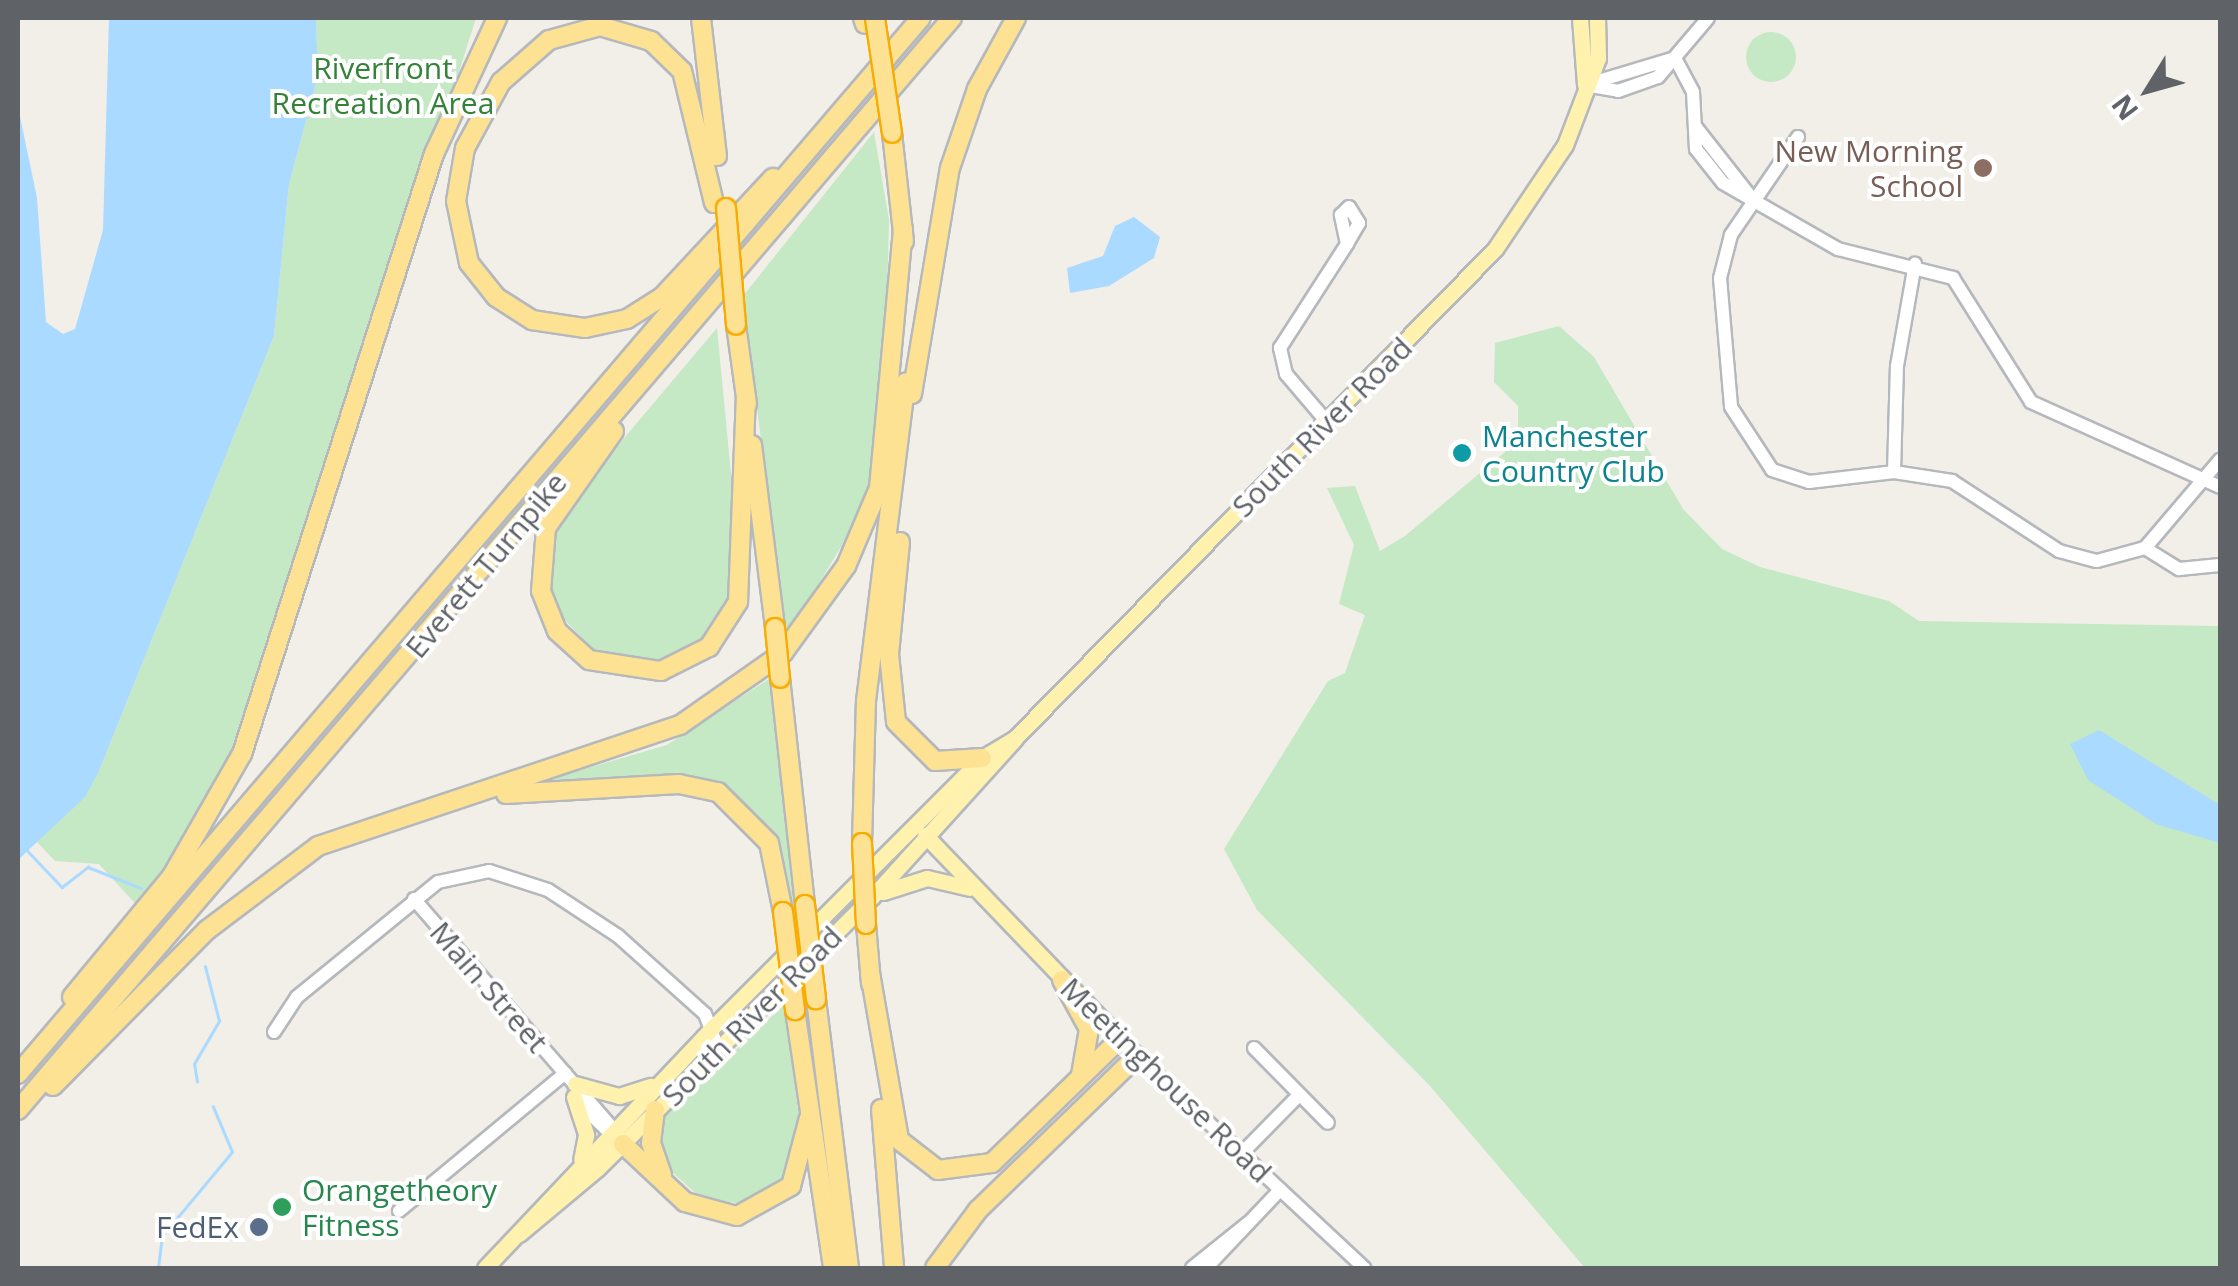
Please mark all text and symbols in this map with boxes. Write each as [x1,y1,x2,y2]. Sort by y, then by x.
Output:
north arrow [2098,40,2198,140]
park label: Riverfront Recreation Area [272,50,494,120]
text: N [2102,88,2146,129]
place label: New Morning School [1775,133,1963,204]
marker: New Morning School [1972,157,1994,179]
street label: South River Road [1225,330,1419,524]
place label: Manchester Country Club [1482,418,1665,488]
marker: Manchester Country Club [1451,442,1473,464]
street label: Everett Turnpike [398,465,574,665]
street label: Main Street [423,914,555,1060]
street label: South River Road [655,919,849,1113]
street label: Meetinghouse Road [1053,970,1279,1190]
place label: Orangetheory Fitness [302,1172,497,1242]
marker: Orangetheory Fitness [271,1196,293,1218]
place label: FedEx [156,1209,239,1245]
marker: FedEx [248,1216,270,1238]

